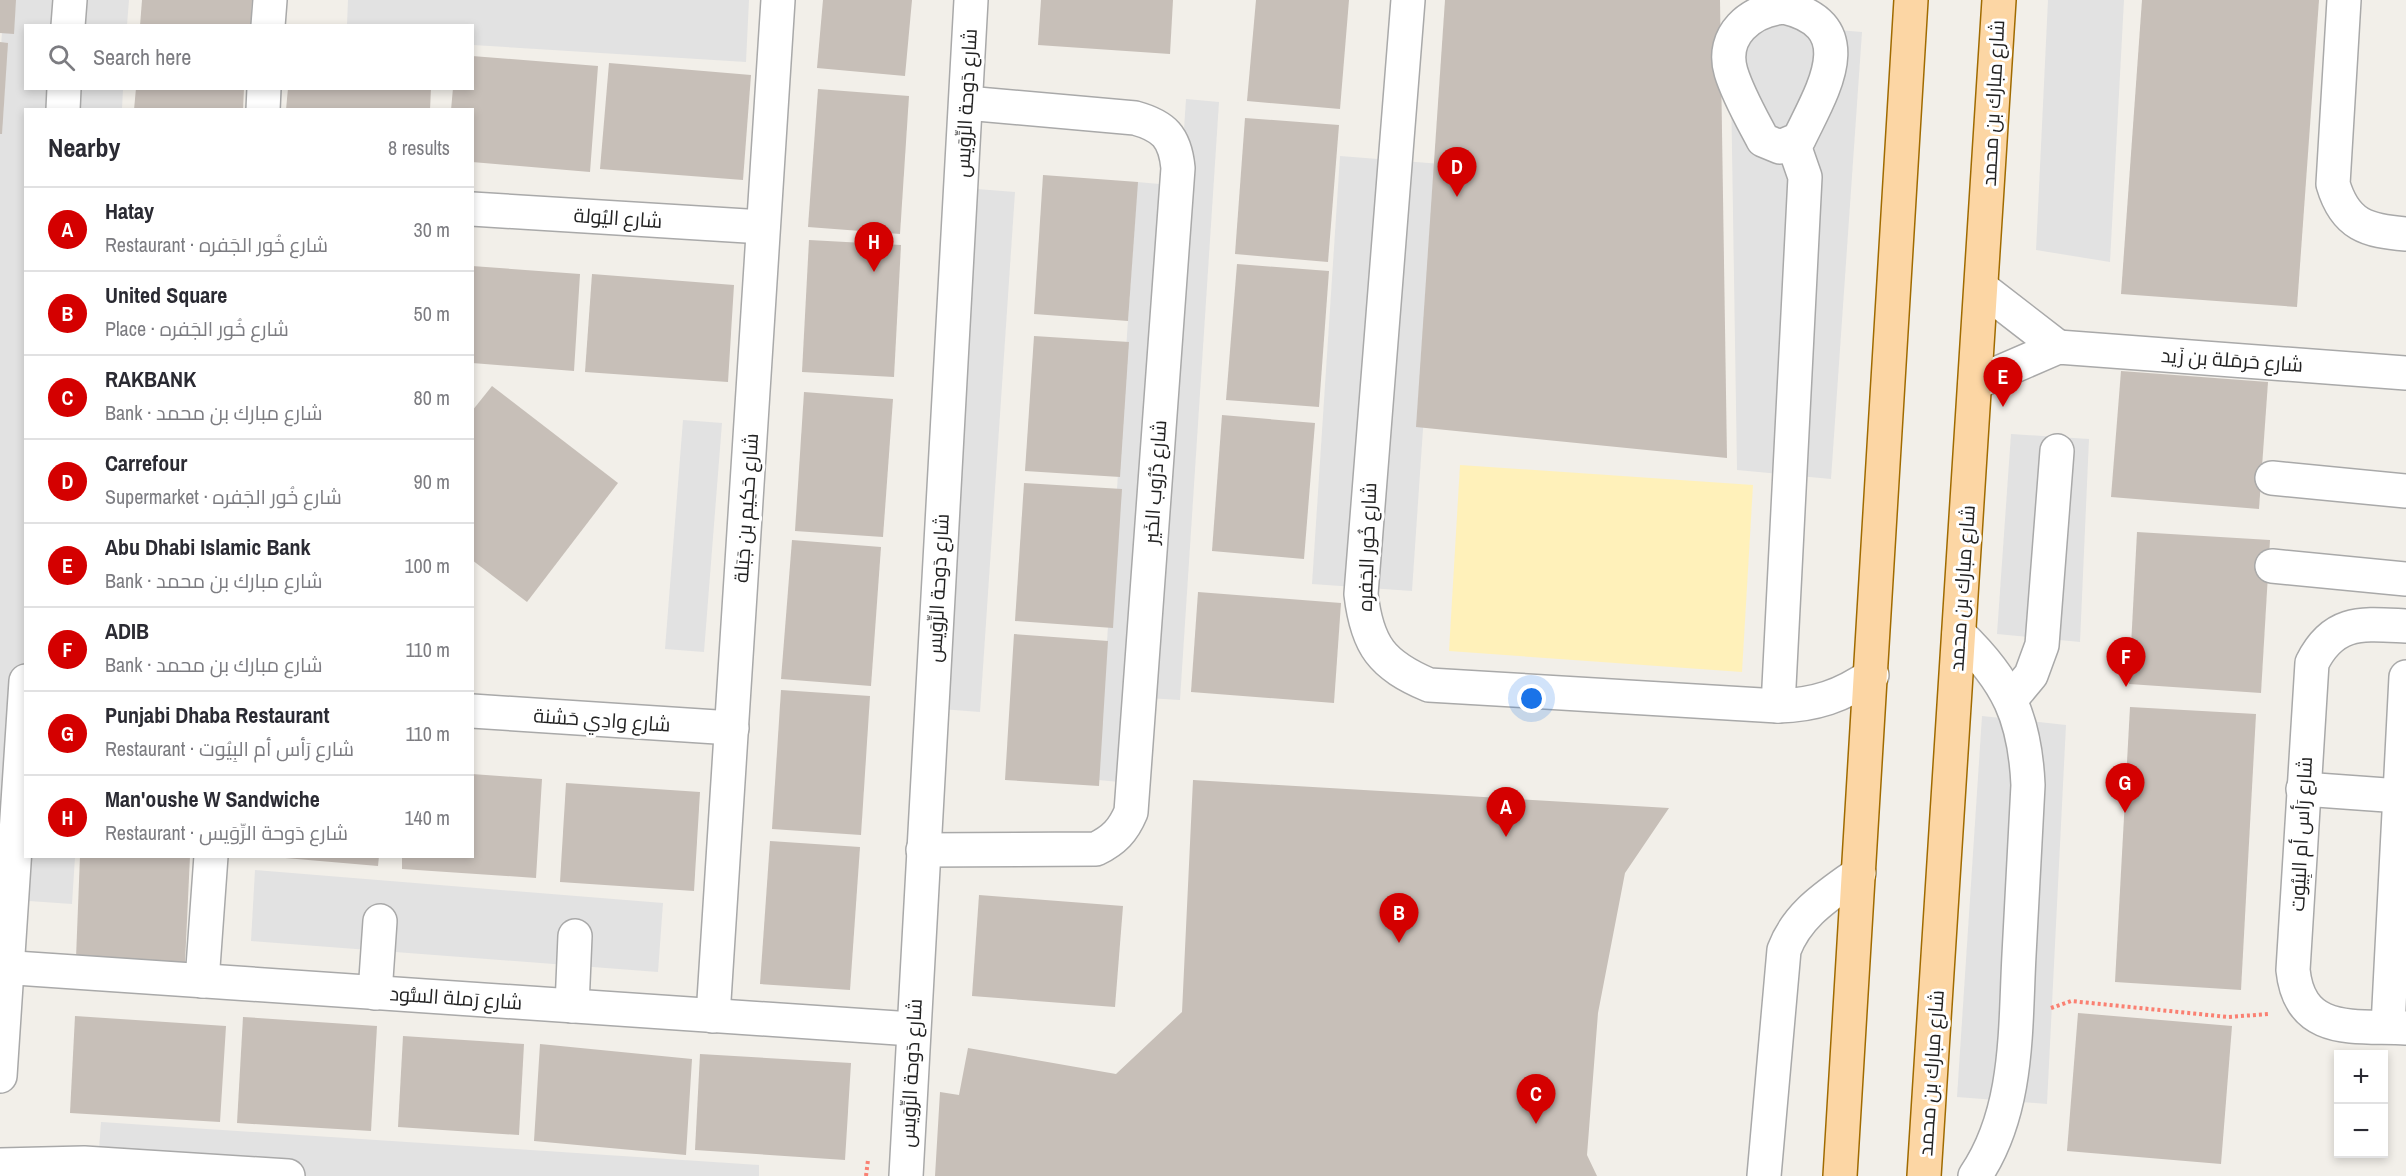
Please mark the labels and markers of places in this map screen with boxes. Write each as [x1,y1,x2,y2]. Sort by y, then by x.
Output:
pin: D [1438,148,1476,197]
pin: H [854,222,894,272]
pin: E [1984,358,2022,407]
pin: F [2106,638,2146,687]
pin: G [2106,764,2144,813]
pin: A [1486,788,1526,837]
pin: B [1380,894,1418,943]
pin: C [1516,1074,1556,1124]

